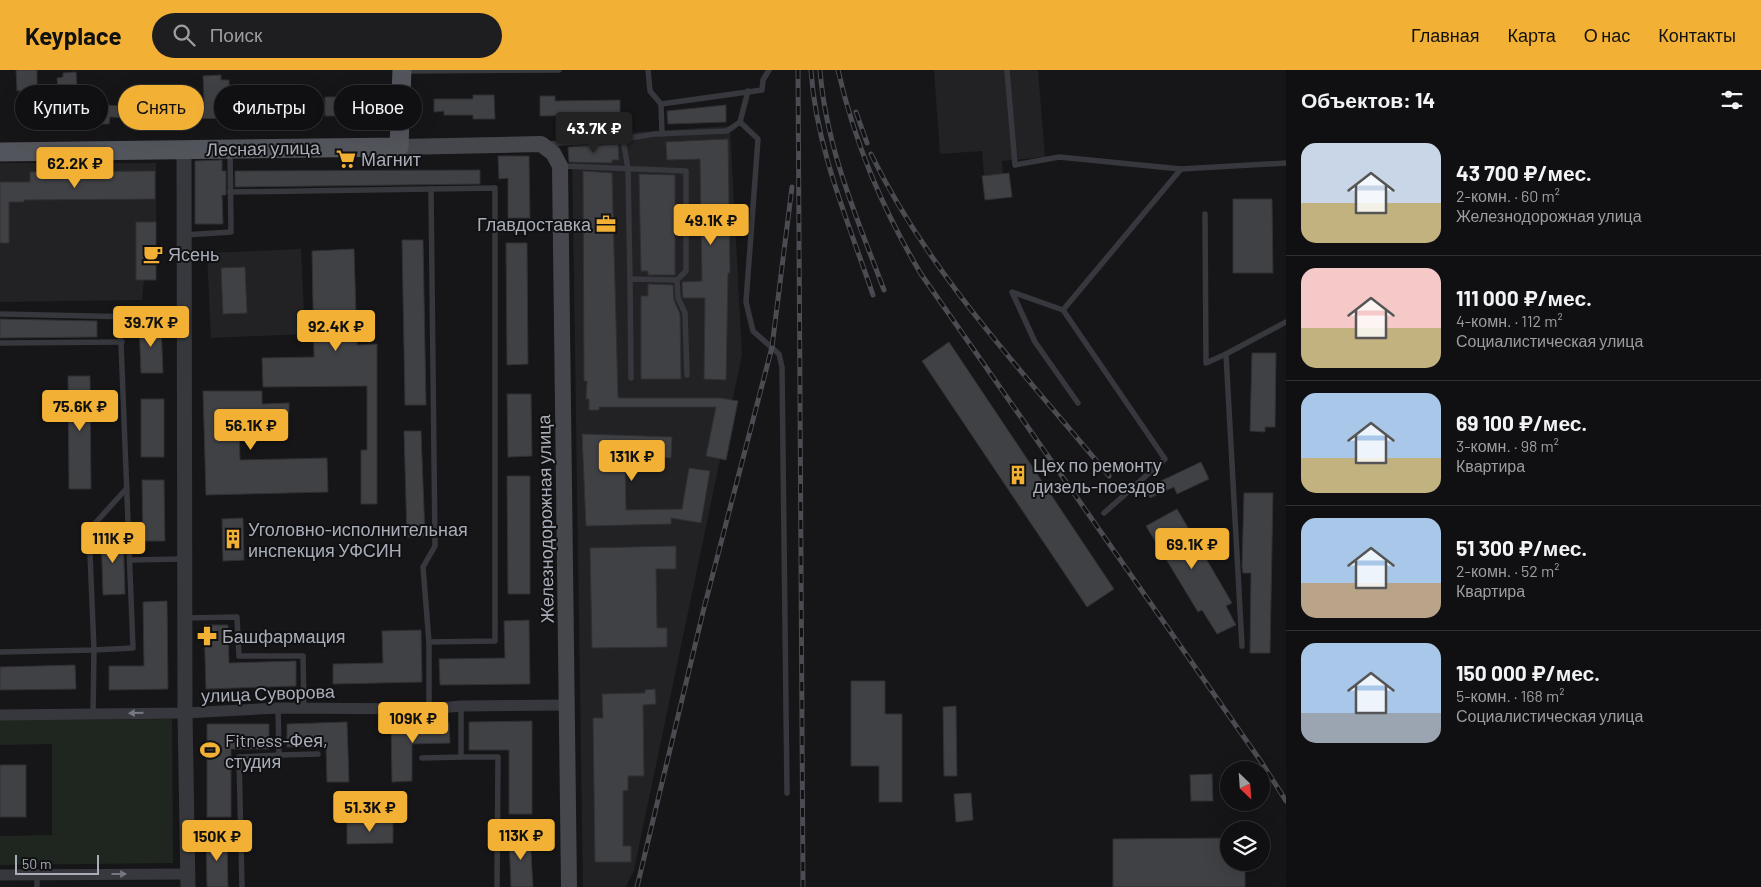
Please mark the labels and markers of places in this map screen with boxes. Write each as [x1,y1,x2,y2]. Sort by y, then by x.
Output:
pin: 43.7K ₽ [548,112,640,154]
pin: 62.2K ₽ [29,146,121,189]
supermarket icon: Магнит [335,148,357,170]
place label: Магнит [361,148,421,170]
pin: 49.1K ₽ [665,204,757,246]
place label: Главдоставка [477,213,592,235]
office icon: Главдоставка [595,213,617,235]
cafe icon: Ясень [142,243,164,265]
place label: Ясень [168,243,219,265]
pin: 39.7K ₽ [105,306,197,348]
pin: 92.4K ₽ [290,310,382,352]
pin: 75.6K ₽ [34,390,126,432]
pin: 56.1K ₽ [205,408,297,451]
pin: 131K ₽ [591,440,673,482]
place label: Цех по ремонту дизель-поездов [1033,454,1165,497]
building icon: Цех по ремонту дизель-поездов [1007,464,1029,486]
place label: Уголовно-исполнительная инспекция УФСИН [248,518,468,561]
pin: 111K ₽ [72,522,154,564]
building icon: Уголовно-исполнительная инспекция УФСИН [222,528,244,550]
pin: 69.1K ₽ [1146,528,1238,570]
pharmacy icon: Башфармация [196,625,218,647]
place label: Башфармация [222,625,346,647]
pin: 109K ₽ [372,702,454,744]
place label: Fitness-Фея, студия [225,729,328,772]
sports icon: Fitness-Фея, студия [199,739,221,761]
pin: 51.3K ₽ [324,790,416,833]
pin: 113K ₽ [480,818,562,861]
pin: 150K ₽ [176,820,258,862]

